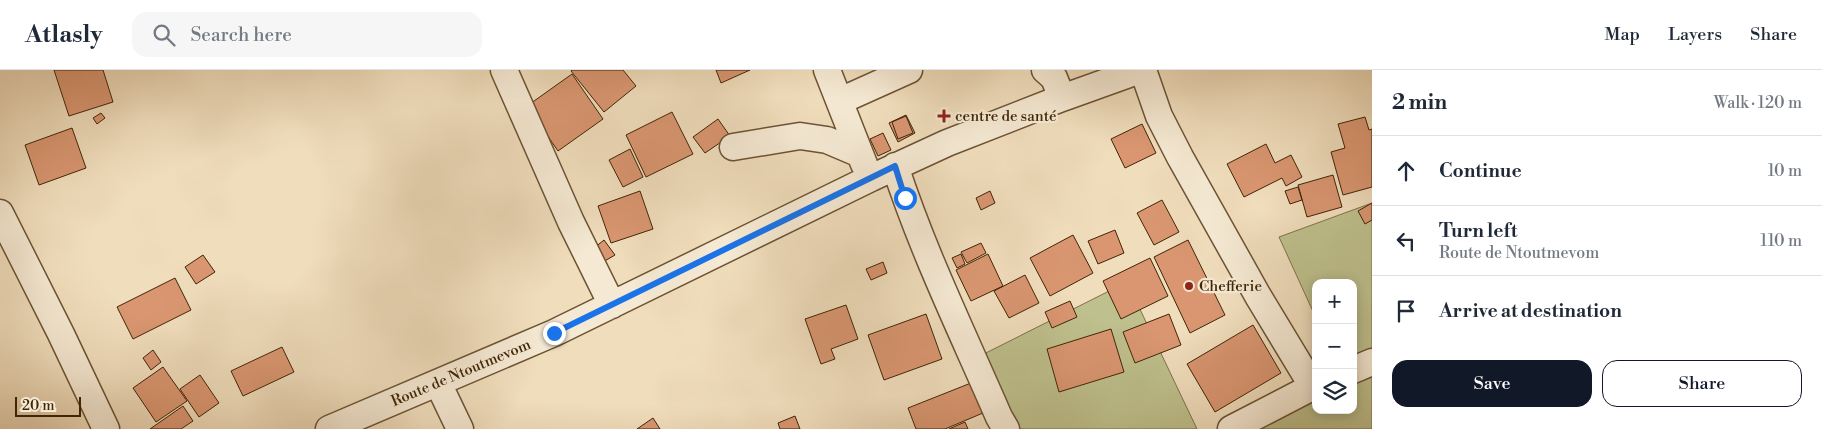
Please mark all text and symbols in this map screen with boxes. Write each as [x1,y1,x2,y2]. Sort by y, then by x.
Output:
search box [132,12,482,57]
text: Atlasly [25,20,102,50]
icon: search [150,21,178,49]
text: Search here [190,23,292,47]
text: Map [1605,23,1640,46]
text: Layers [1668,23,1722,46]
text: Share [1750,23,1797,46]
text: 2 min [1392,90,1447,116]
text: Walk · 120 m [1714,93,1802,113]
place label: centre de santé [955,107,1056,126]
marker: centre de santé [937,109,951,123]
icon: ahead [1392,157,1420,185]
text: Continue [1439,159,1522,183]
text: 10 m [1768,161,1802,181]
route start [894,187,917,210]
text: Turn left [1439,219,1518,243]
icon: left [1392,227,1420,255]
text: 110 m [1760,231,1802,251]
text: Route de Ntoutmevom [1439,243,1599,263]
place label: Chefferie [1199,277,1262,296]
map controls [1312,279,1357,414]
button: + [1312,279,1357,324]
marker: Chefferie [1183,280,1195,292]
icon: arrive [1392,297,1420,325]
text: Arrive at destination [1439,299,1622,323]
route end [543,322,566,345]
button: − [1312,324,1357,369]
street label: Route de Ntoutmevom [388,335,534,411]
button: Save [1392,360,1592,407]
button: Share [1602,360,1802,407]
button: layers [1312,369,1357,414]
scale bar [15,394,81,417]
text: 20 m [22,397,54,415]

